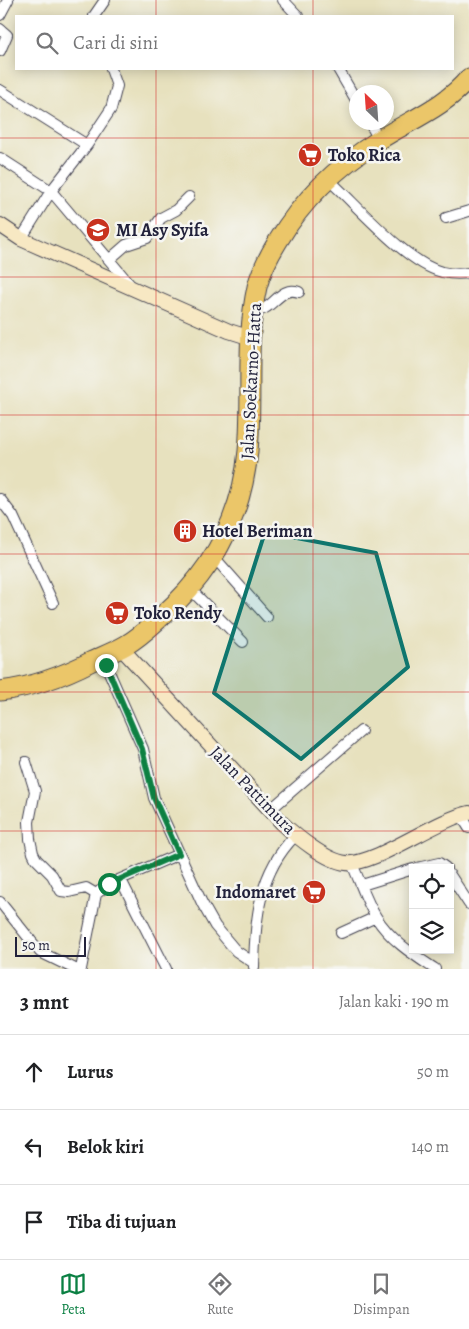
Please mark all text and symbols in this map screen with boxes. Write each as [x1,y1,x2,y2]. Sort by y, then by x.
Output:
search box [15,15,454,70]
icon: search [33,29,61,57]
text: Cari di sini [73,30,158,56]
north arrow [349,85,394,130]
supermarket icon: Toko Rica [297,142,323,168]
place label: Toko Rica [328,143,401,167]
school or university icon: MI Asy Syifa [85,217,111,243]
place label: MI Asy Syifa [116,218,209,242]
street label: Jalan Soekarno-Hatta [235,301,267,460]
building icon: Hotel Beriman [172,518,198,544]
place label: Hotel Beriman [202,519,313,543]
supermarket icon: Toko Rendy [104,600,130,626]
place label: Toko Rendy [134,601,222,625]
route end [95,654,118,677]
street label: Jalan Pattimura [205,740,302,840]
map controls [409,864,454,954]
button: locate [409,864,454,909]
route start [98,873,121,896]
supermarket icon: Indomaret [301,879,327,905]
place label: Indomaret [215,880,296,904]
button: layers [409,909,454,954]
scale bar [15,934,86,957]
text: 50 m [22,936,50,955]
text: 3 mnt [20,988,69,1016]
text: Jalan kaki · 190 m [339,991,449,1013]
icon: ahead [20,1058,48,1086]
text: Lurus [67,1059,113,1085]
text: 50 m [417,1061,449,1083]
icon: left [20,1133,48,1161]
text: Belok kiri [67,1134,144,1160]
text: 140 m [411,1136,449,1158]
icon: arrive [20,1208,48,1236]
text: Tiba di tujuan [67,1209,176,1235]
tab: Peta [59,1270,87,1319]
tab: Rute [206,1270,234,1319]
tab: Disimpan [353,1270,410,1319]

